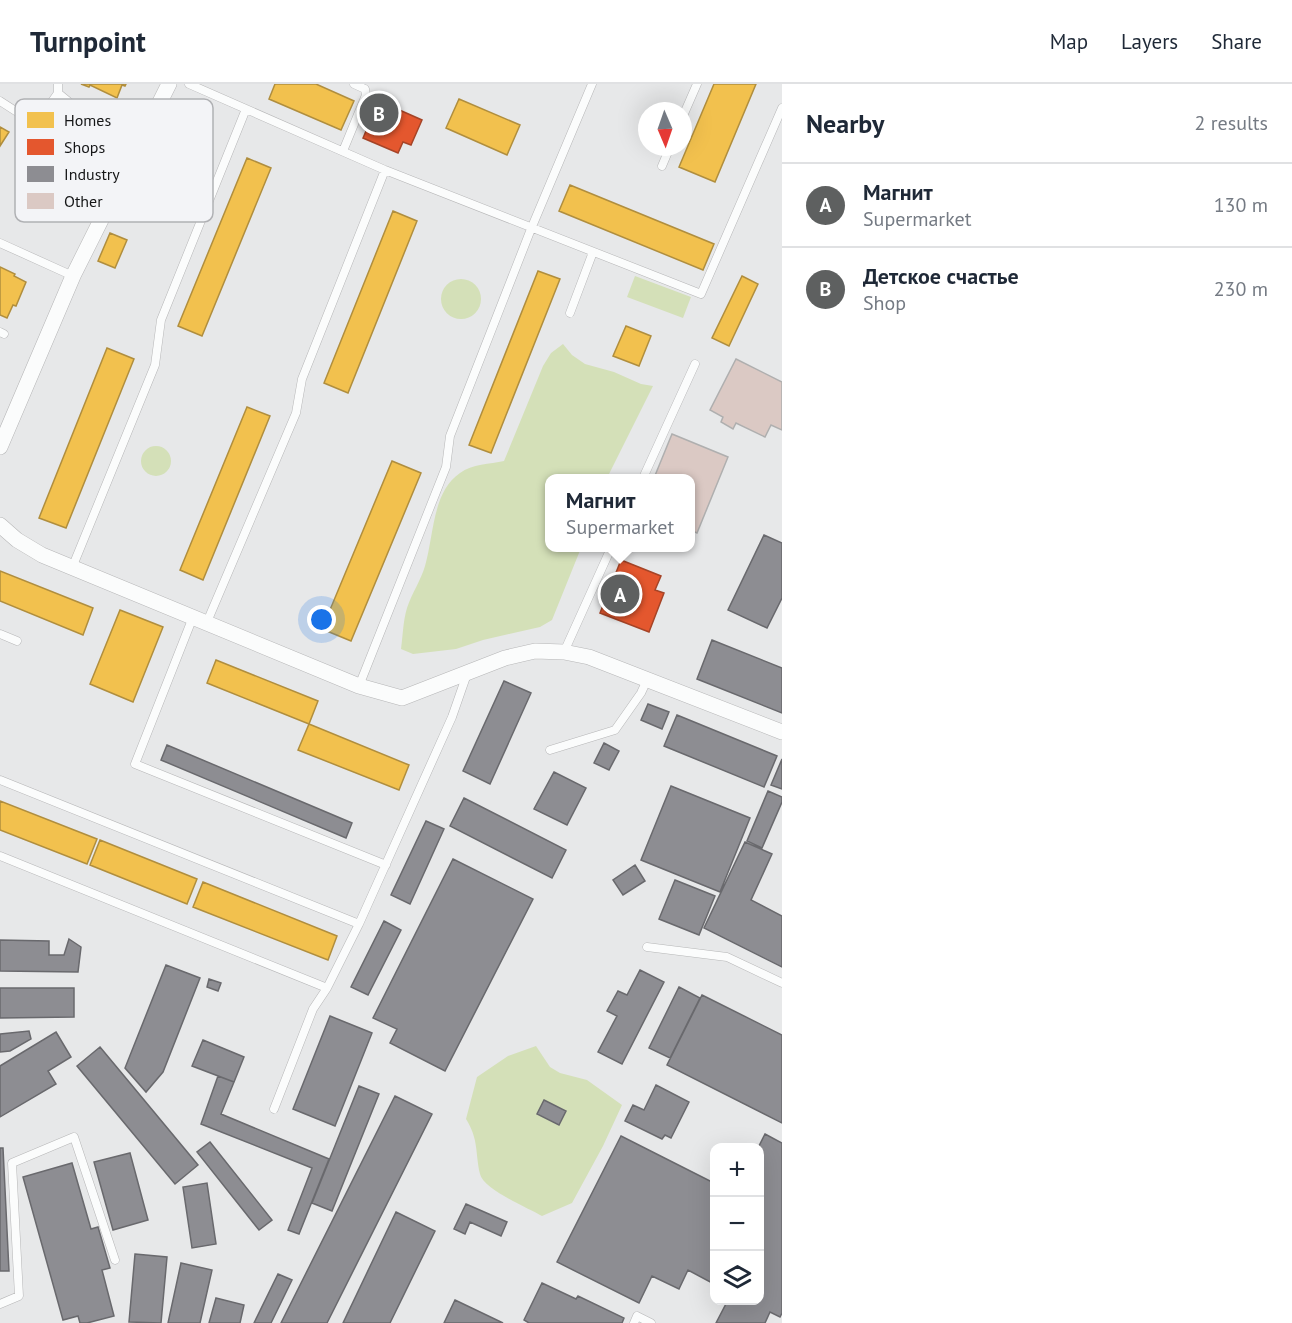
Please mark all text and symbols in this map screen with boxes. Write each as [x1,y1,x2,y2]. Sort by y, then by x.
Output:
text: Turnpoint [30,23,146,60]
text: Map [1050,28,1088,55]
text: Layers [1121,28,1178,55]
text: Share [1211,28,1262,55]
pin: B [360,90,398,135]
legend [15,99,213,222]
north arrow [638,102,692,156]
text: Nearby [806,107,884,140]
text: Homes [64,110,111,130]
text: 2 results [1195,110,1268,136]
text: Shops [64,137,105,157]
text: Industry [64,164,120,184]
text: Магнит [863,178,933,206]
text: Other [64,191,103,211]
text: A [819,192,832,218]
text: 130 m [1214,192,1268,218]
text: Supermarket [863,206,971,232]
text: Детское счастье [863,262,1019,290]
text: B [820,276,831,302]
text: 230 m [1214,276,1268,302]
text: Shop [863,290,906,316]
popup [545,474,695,552]
text: Магнит [566,486,636,514]
text: Supermarket [566,514,674,540]
pin: A [600,572,640,616]
your location [307,605,336,634]
map controls [710,1143,764,1305]
button: + [710,1143,764,1197]
button: − [710,1197,764,1251]
button: layers [710,1251,764,1305]

